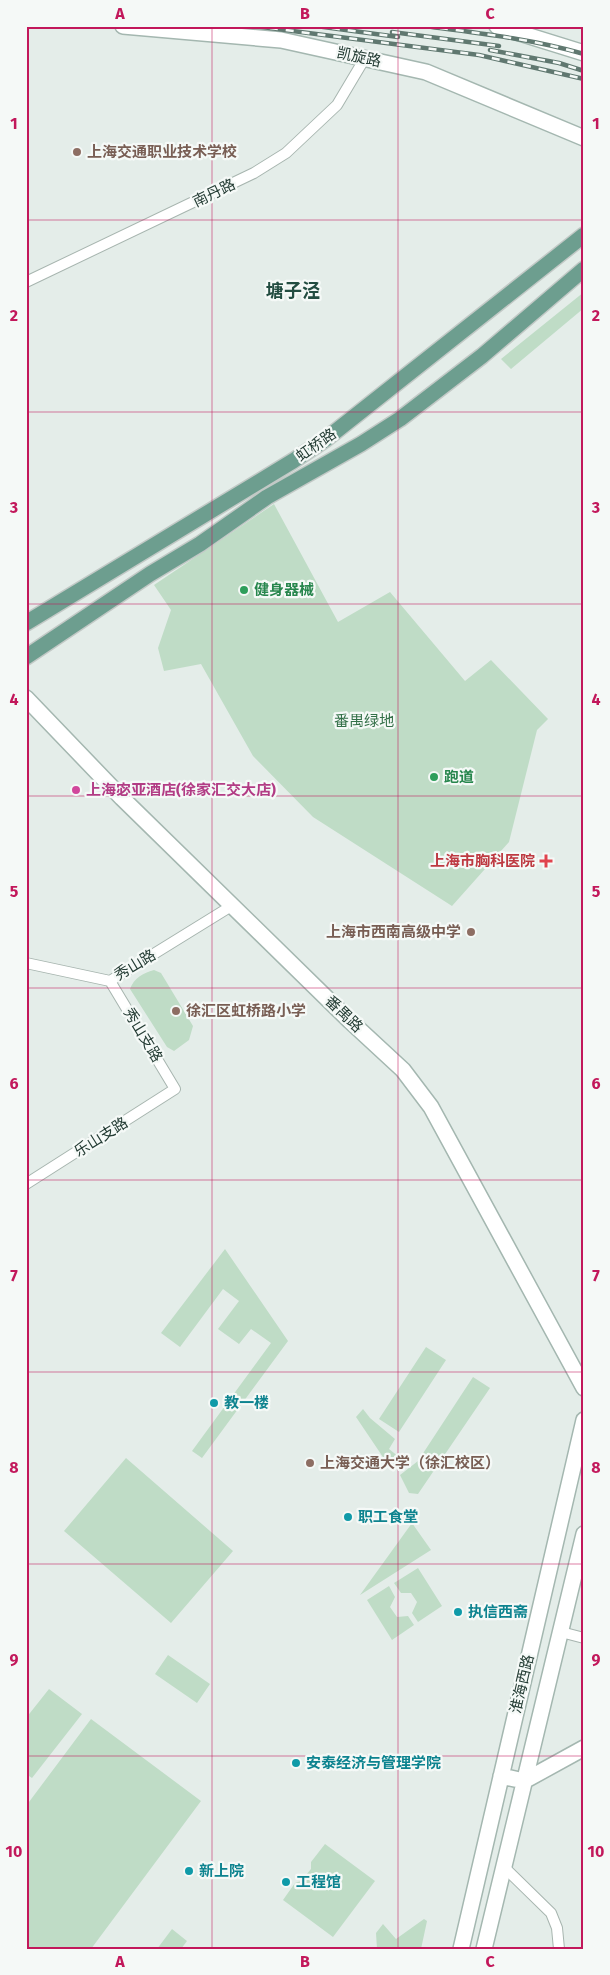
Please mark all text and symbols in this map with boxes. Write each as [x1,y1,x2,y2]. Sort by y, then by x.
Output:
text: A [114,4,125,23]
text: B [300,4,310,23]
text: C [485,4,495,23]
street label: 凯旋路 [335,44,383,70]
text: 1 [10,114,18,133]
text: 1 [592,114,600,133]
place label: 上海交通职业技术学校 [87,143,237,161]
marker: 上海交通职业技术学校 [71,146,83,158]
street label: 南丹路 [190,175,238,211]
district label: 塘子泾 [266,280,320,302]
text: 2 [10,306,18,325]
text: 2 [592,306,600,325]
street label: 虹桥路 [292,425,340,465]
text: 3 [9,498,18,517]
text: 3 [591,498,600,517]
place label: 健身器械 [254,581,314,599]
marker: 健身器械 [238,584,250,596]
text: 4 [9,690,19,709]
text: 4 [591,690,601,709]
park label: 番禺绿地 [334,712,394,730]
place label: 跑道 [444,768,474,786]
marker: 跑道 [428,771,440,783]
place label: 上海宓亚酒店(徐家汇交大店) [86,781,276,799]
marker: 上海宓亚酒店(徐家汇交大店) [70,784,82,796]
place label: 上海市胸科医院 [430,852,535,870]
marker: 上海市胸科医院 [539,854,553,868]
text: 5 [10,882,19,901]
text: 5 [592,882,601,901]
place label: 上海市西南高级中学 [326,923,461,941]
marker: 上海市西南高级中学 [465,926,477,938]
street label: 秀山路 [111,946,159,984]
street label: 番禺路 [322,992,366,1036]
place label: 徐汇区虹桥路小学 [186,1002,306,1020]
street label: 秀山支路 [120,1005,166,1065]
marker: 徐汇区虹桥路小学 [170,1005,182,1017]
text: 6 [9,1074,19,1093]
text: 6 [591,1074,601,1093]
street label: 乐山支路 [71,1113,131,1161]
text: 7 [10,1266,18,1285]
text: 7 [592,1266,600,1285]
place label: 教一楼 [224,1394,269,1412]
marker: 教一楼 [208,1397,220,1409]
place label: 上海交通大学（徐汇校区） [320,1454,500,1472]
marker: 上海交通大学（徐汇校区） [304,1457,316,1469]
text: 8 [9,1458,19,1477]
text: 8 [591,1458,601,1477]
place label: 职工食堂 [358,1508,418,1526]
marker: 职工食堂 [342,1511,354,1523]
place label: 执信西斋 [468,1603,528,1621]
marker: 执信西斋 [452,1606,464,1618]
text: 9 [10,1650,19,1669]
text: 9 [592,1650,601,1669]
street label: 淮海西路 [506,1653,538,1715]
place label: 安泰经济与管理学院 [306,1754,441,1772]
marker: 安泰经济与管理学院 [290,1757,302,1769]
text: 10 [6,1842,22,1861]
text: 10 [588,1842,604,1861]
place label: 新上院 [199,1862,244,1880]
marker: 新上院 [183,1865,195,1877]
place label: 工程馆 [296,1873,341,1891]
marker: 工程馆 [280,1876,292,1888]
text: A [114,1952,125,1971]
text: B [300,1952,310,1971]
text: C [485,1952,495,1971]

